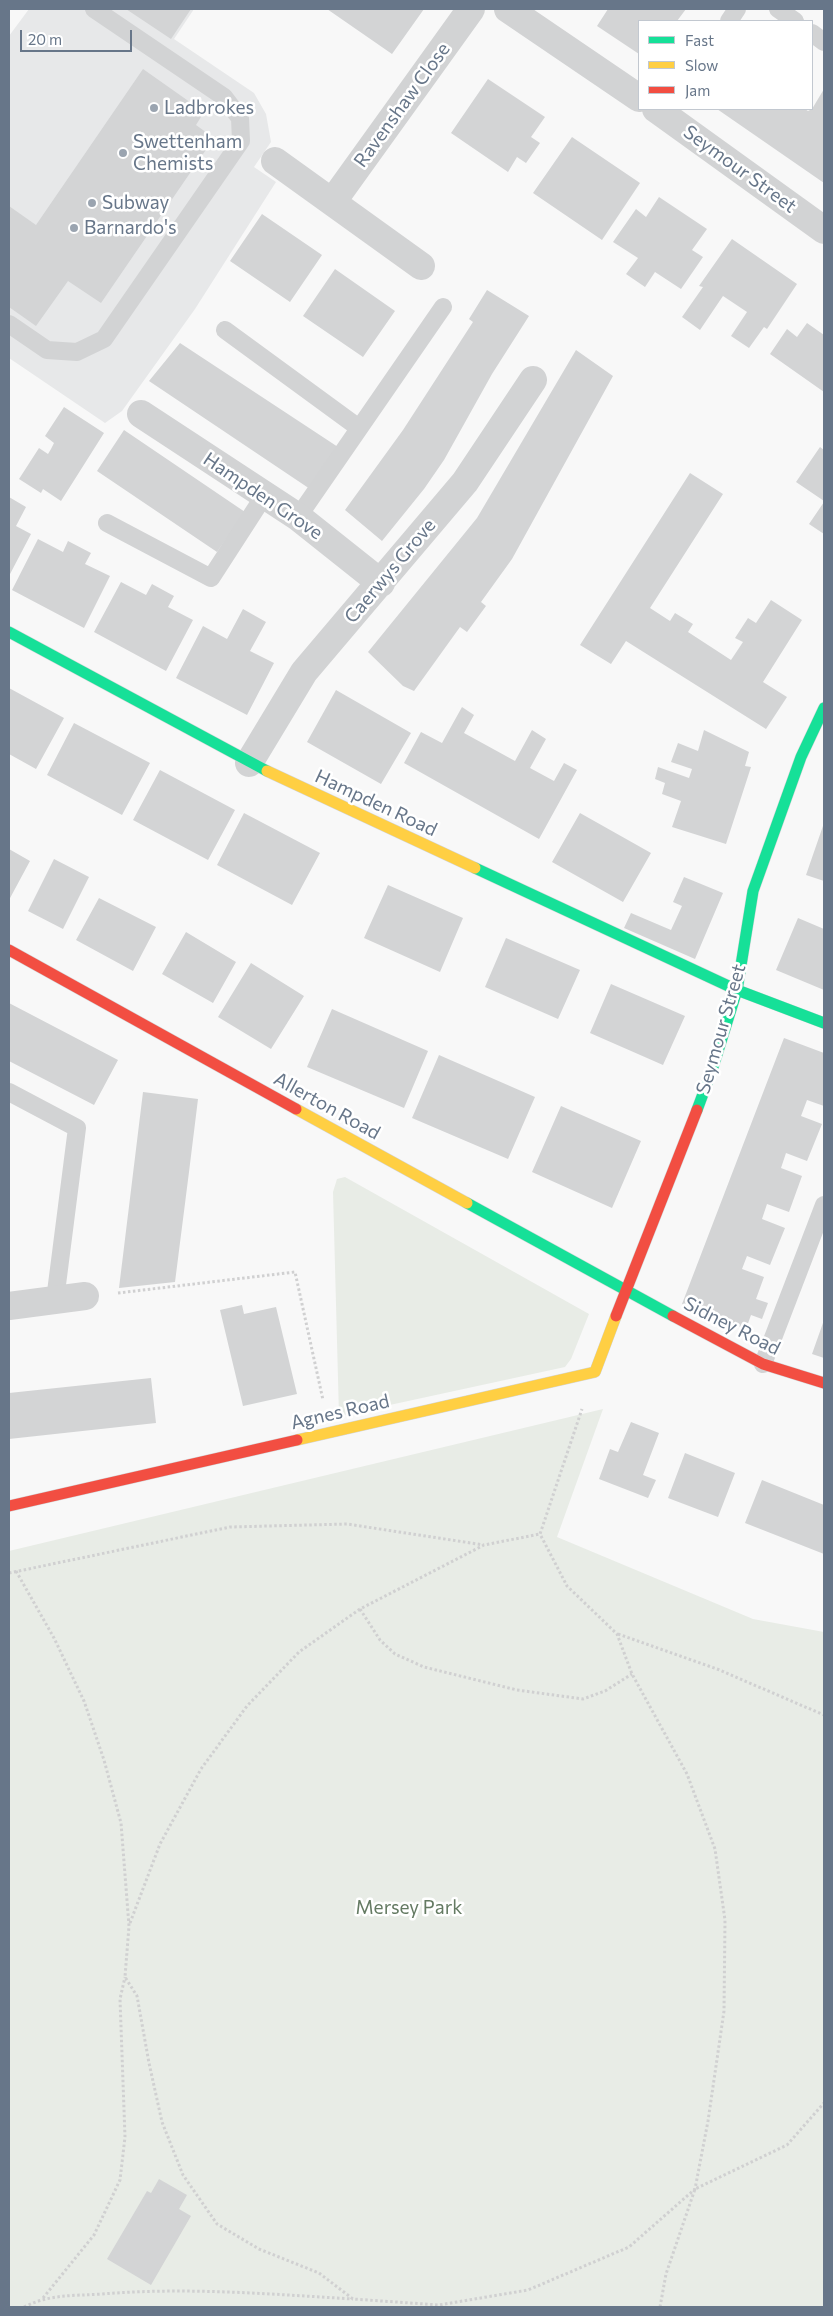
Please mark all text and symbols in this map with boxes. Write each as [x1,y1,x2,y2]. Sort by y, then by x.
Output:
scale bar [22,20,135,52]
legend [638,20,813,110]
text: 20 m [28,30,62,48]
text: Fast [685,31,714,49]
street label: Ravenshaw Close [349,38,455,172]
text: Slow [685,56,718,74]
text: Jam [685,81,710,99]
place label: Ladbrokes [164,97,254,119]
marker: Ladbrokes [148,102,160,114]
street label: Seymour Street [679,120,801,218]
place label: Swettenham Chemists [133,131,242,175]
marker: Swettenham Chemists [117,147,129,159]
place label: Subway [102,192,169,214]
marker: Subway [86,197,98,209]
place label: Barnardo's [84,217,177,239]
marker: Barnardo's [68,222,80,234]
street label: Hampden Grove [199,448,327,544]
street label: Caerwys Grove [340,514,440,628]
street label: Hampden Road [311,765,441,841]
street label: Seymour Street [692,961,750,1097]
street label: Allerton Road [270,1067,384,1145]
street label: Sidney Road [680,1292,784,1360]
street label: Agnes Road [288,1390,392,1434]
park label: Mersey Park [355,1897,463,1919]

